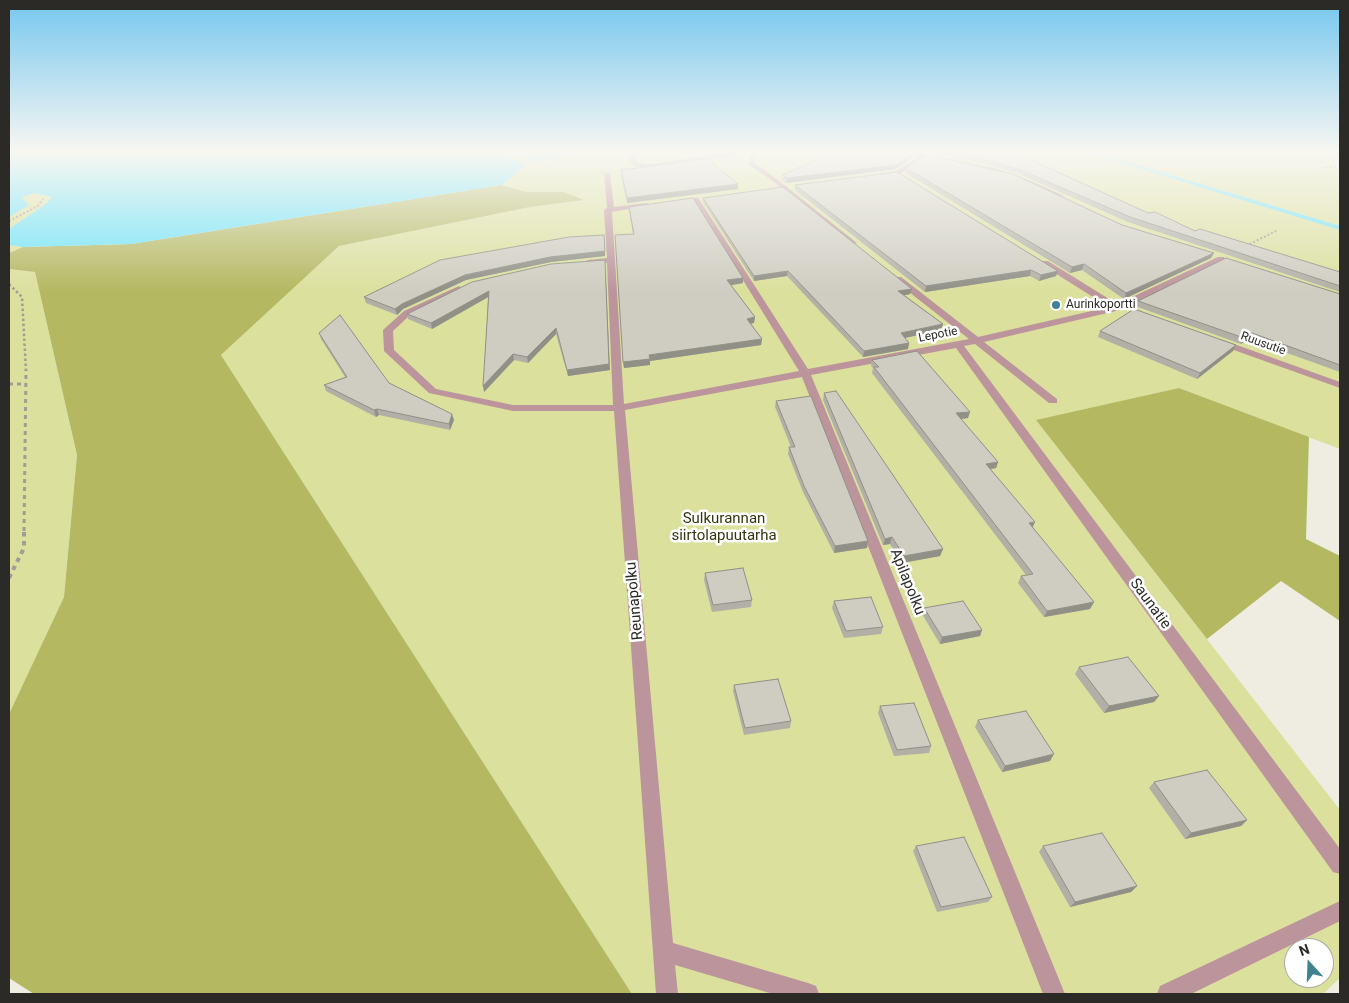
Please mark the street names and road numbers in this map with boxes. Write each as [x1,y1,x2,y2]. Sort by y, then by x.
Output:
street label: Lepotie [917,324,959,346]
street label: Ruusutie [1239,329,1287,359]
street label: Apilapolku [886,546,928,618]
street label: Reunapolku [623,561,647,641]
street label: Saunatie [1126,575,1174,633]

